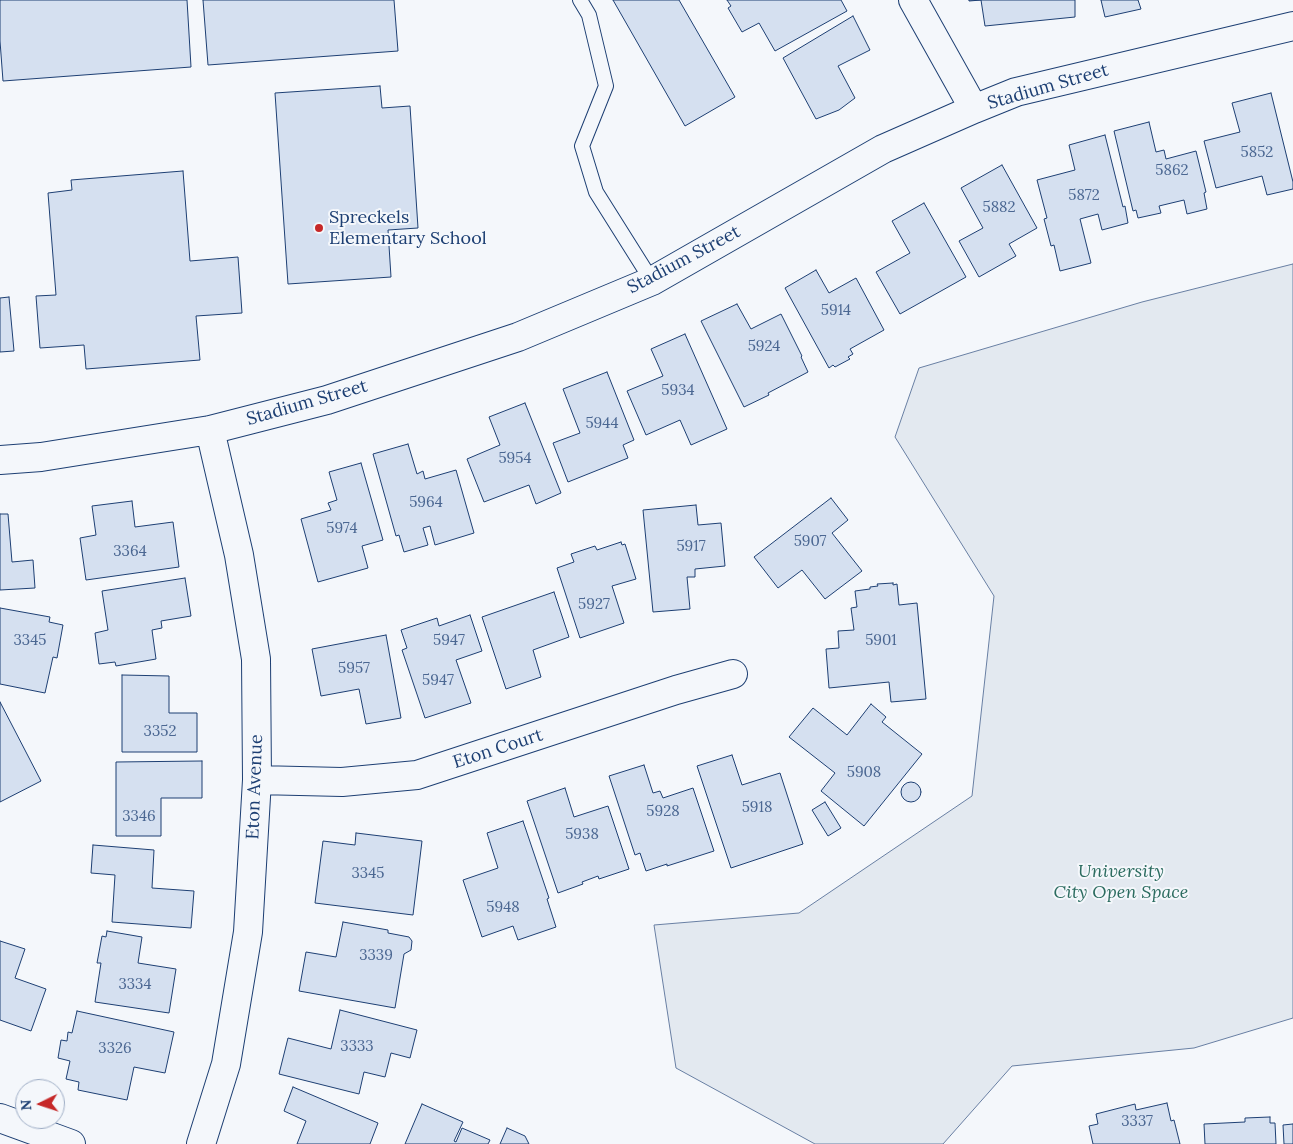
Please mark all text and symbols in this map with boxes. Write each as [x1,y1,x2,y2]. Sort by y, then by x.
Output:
street label: Stadium Street [985,59,1111,115]
house number: 5852 [1241,144,1273,162]
house number: 5862 [1155,162,1189,180]
house number: 5872 [1068,187,1100,205]
house number: 5882 [982,199,1016,217]
place label: Spreckels Elementary School [329,207,487,250]
street label: Stadium Street [624,221,744,299]
marker: Spreckels Elementary School [313,222,325,234]
house number: 5914 [821,302,851,320]
house number: 5924 [748,338,780,356]
street label: Stadium Street [244,375,370,431]
house number: 5934 [661,382,695,400]
house number: 5944 [585,415,619,433]
house number: 5954 [498,450,532,468]
house number: 5964 [409,494,443,512]
house number: 5974 [326,520,358,538]
house number: 5907 [794,533,826,551]
house number: 5917 [676,538,706,556]
house number: 3364 [113,543,147,561]
house number: 5927 [578,596,610,614]
house number: 3345 [13,632,47,650]
house number: 5947 [433,632,465,650]
house number: 5901 [865,632,897,650]
house number: 5957 [338,660,370,678]
house number: 5947 [422,672,454,690]
house number: 3352 [144,723,176,741]
street label: Eton Court [450,724,546,774]
street label: Eton Avenue [242,734,268,840]
house number: 5908 [847,764,881,782]
house number: 5918 [742,799,772,817]
house number: 5928 [646,803,680,821]
house number: 3346 [122,808,156,826]
house number: 5938 [565,826,599,844]
park label: University City Open Space [1054,861,1188,904]
house number: 3345 [351,865,385,883]
house number: 5948 [486,899,520,917]
house number: 3339 [359,947,393,965]
house number: 3334 [118,976,152,994]
house number: 3333 [340,1038,374,1056]
house number: 3326 [98,1040,132,1058]
north arrow [15,1079,65,1129]
text: N [17,1099,35,1111]
house number: 3337 [1121,1113,1153,1131]

